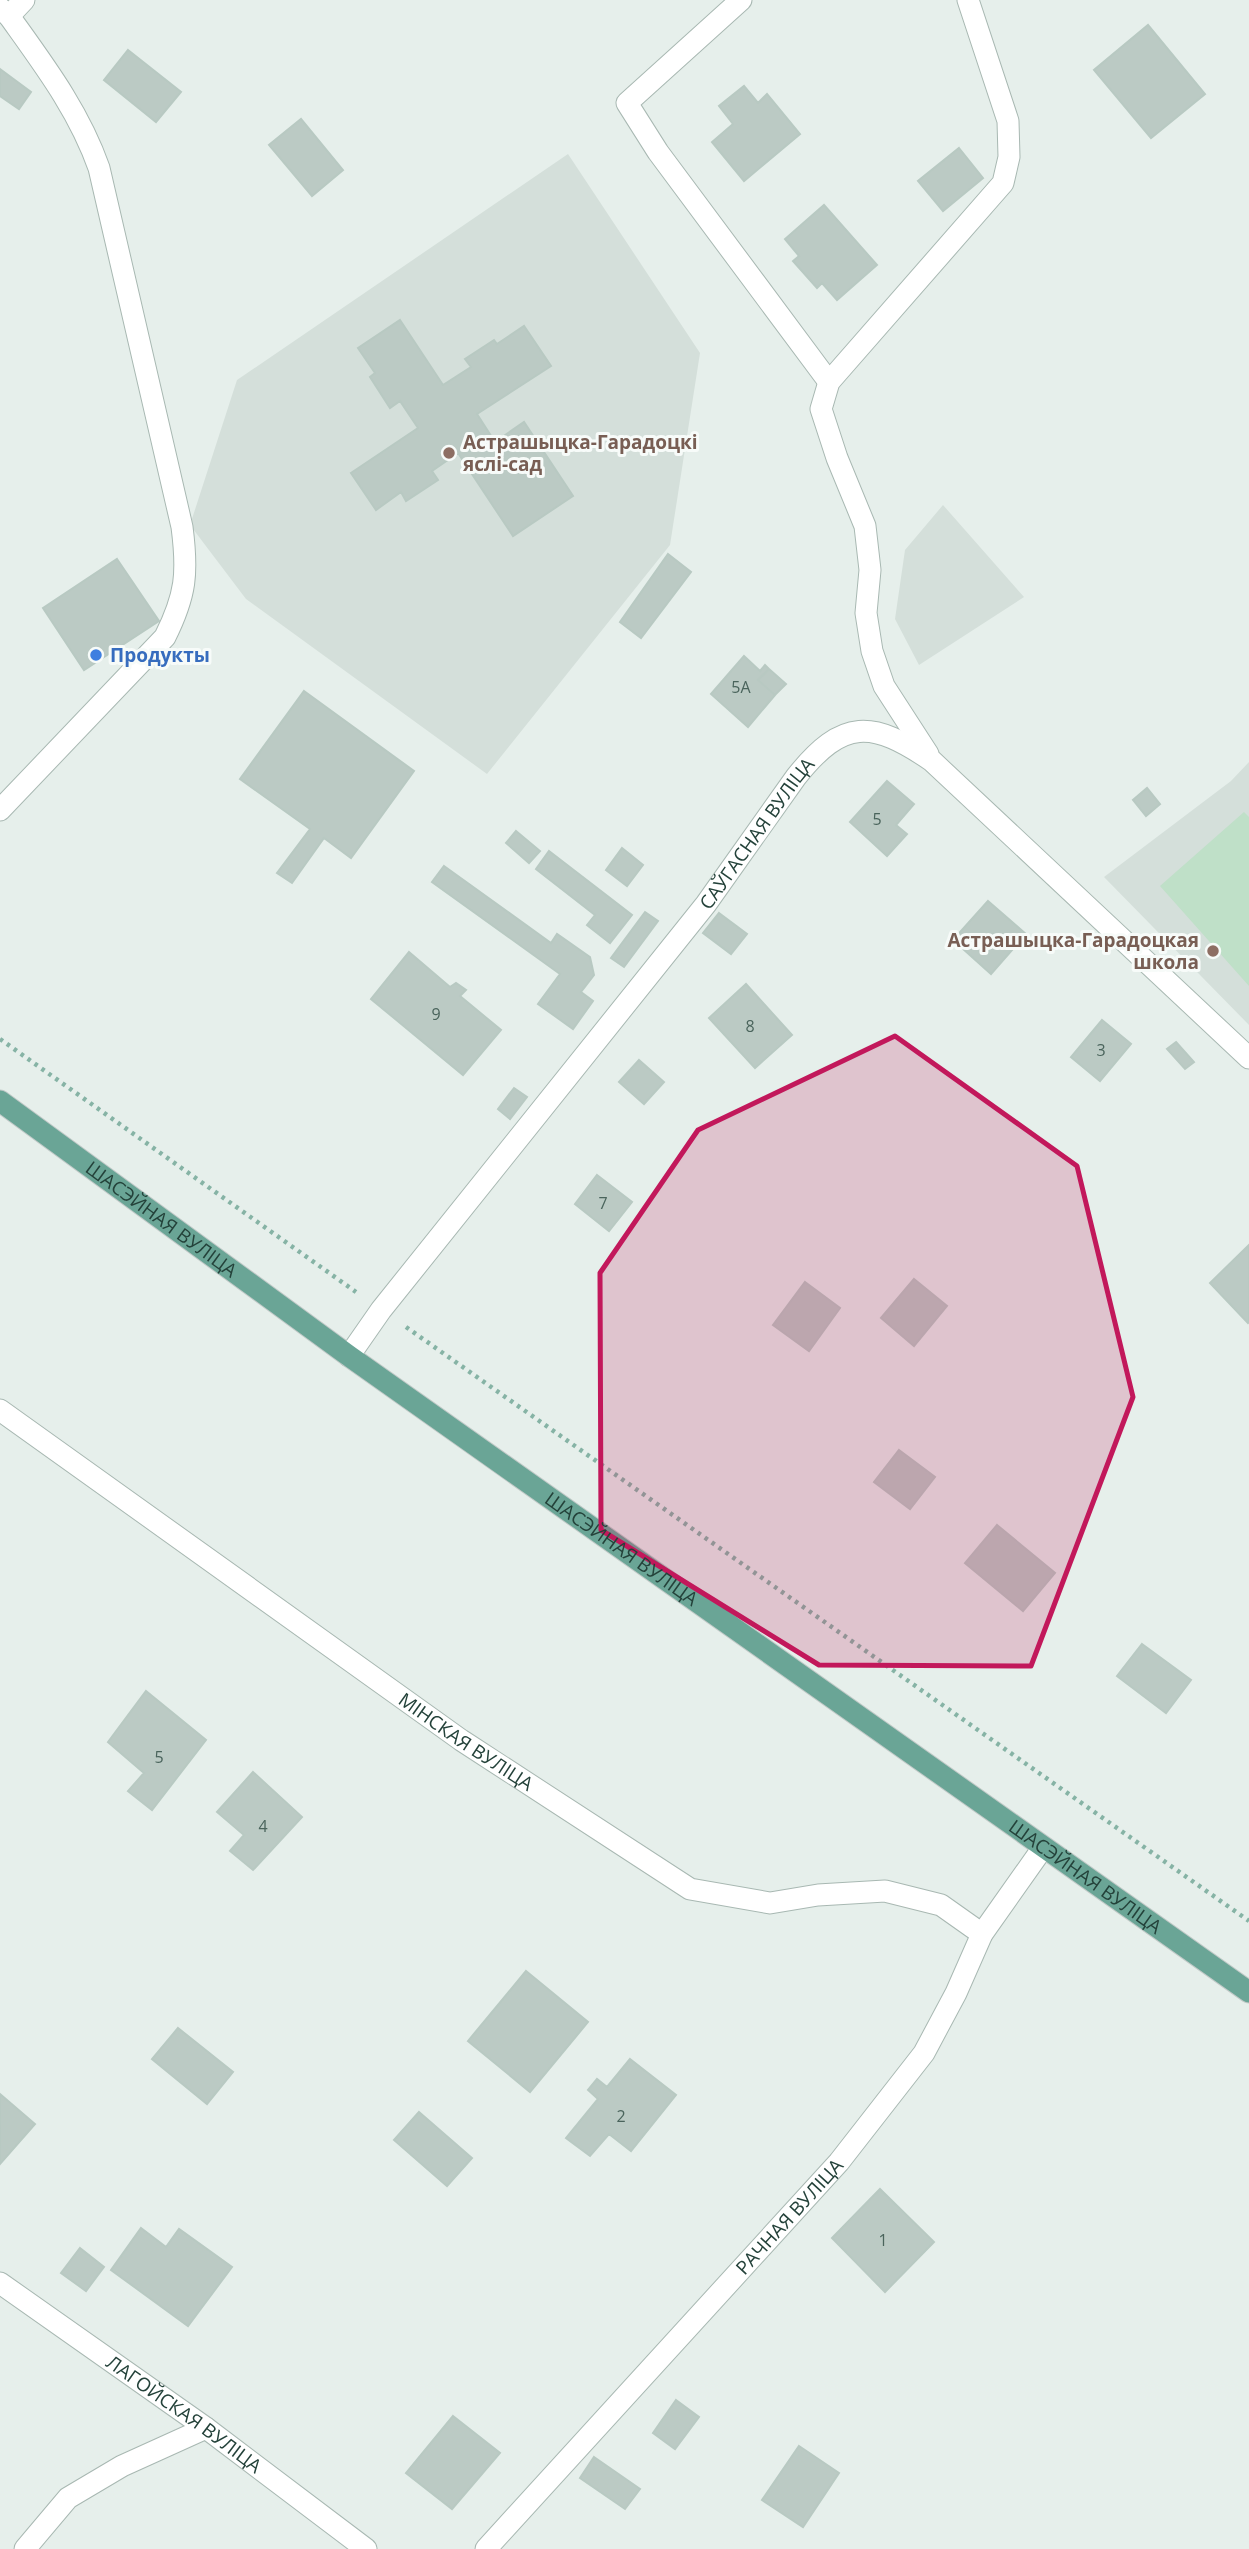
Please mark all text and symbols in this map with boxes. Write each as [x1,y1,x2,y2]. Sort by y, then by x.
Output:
place label: Астрашыцка-Гарадоцкі яслі-сад [463,429,698,477]
marker: Астрашыцка-Гарадоцкі яслі-сад [441,445,457,461]
place label: Продукты [110,642,210,668]
marker: Продукты [88,647,104,663]
house number: 5А [731,676,752,698]
street label: САЎГАСНАЯ ВУЛІЦА [693,752,820,915]
house number: 5 [872,808,882,830]
place label: Астрашыцка-Гарадоцкая школа [948,927,1199,975]
marker: Астрашыцка-Гарадоцкая школа [1205,943,1221,959]
house number: 9 [431,1003,441,1025]
house number: 8 [745,1015,755,1037]
house number: 3 [1096,1039,1106,1061]
street label: ШАСЭЙНАЯ ВУЛІЦА [80,1155,243,1283]
house number: 7 [598,1192,608,1214]
street label: ШАСЭЙНАЯ ВУЛІЦА [540,1486,703,1612]
street label: МІНСКАЯ ВУЛІЦА [393,1686,538,1797]
house number: 5 [154,1746,164,1768]
street label: ШАСЭЙНАЯ ВУЛІЦА [1004,1813,1167,1939]
house number: 4 [258,1815,268,1837]
house number: 2 [616,2105,626,2127]
street label: РАЧНАЯ ВУЛІЦА [730,2153,849,2280]
house number: 1 [878,2229,888,2251]
street label: ЛАГОЙСКАЯ ВУЛІЦА [101,2349,267,2479]

